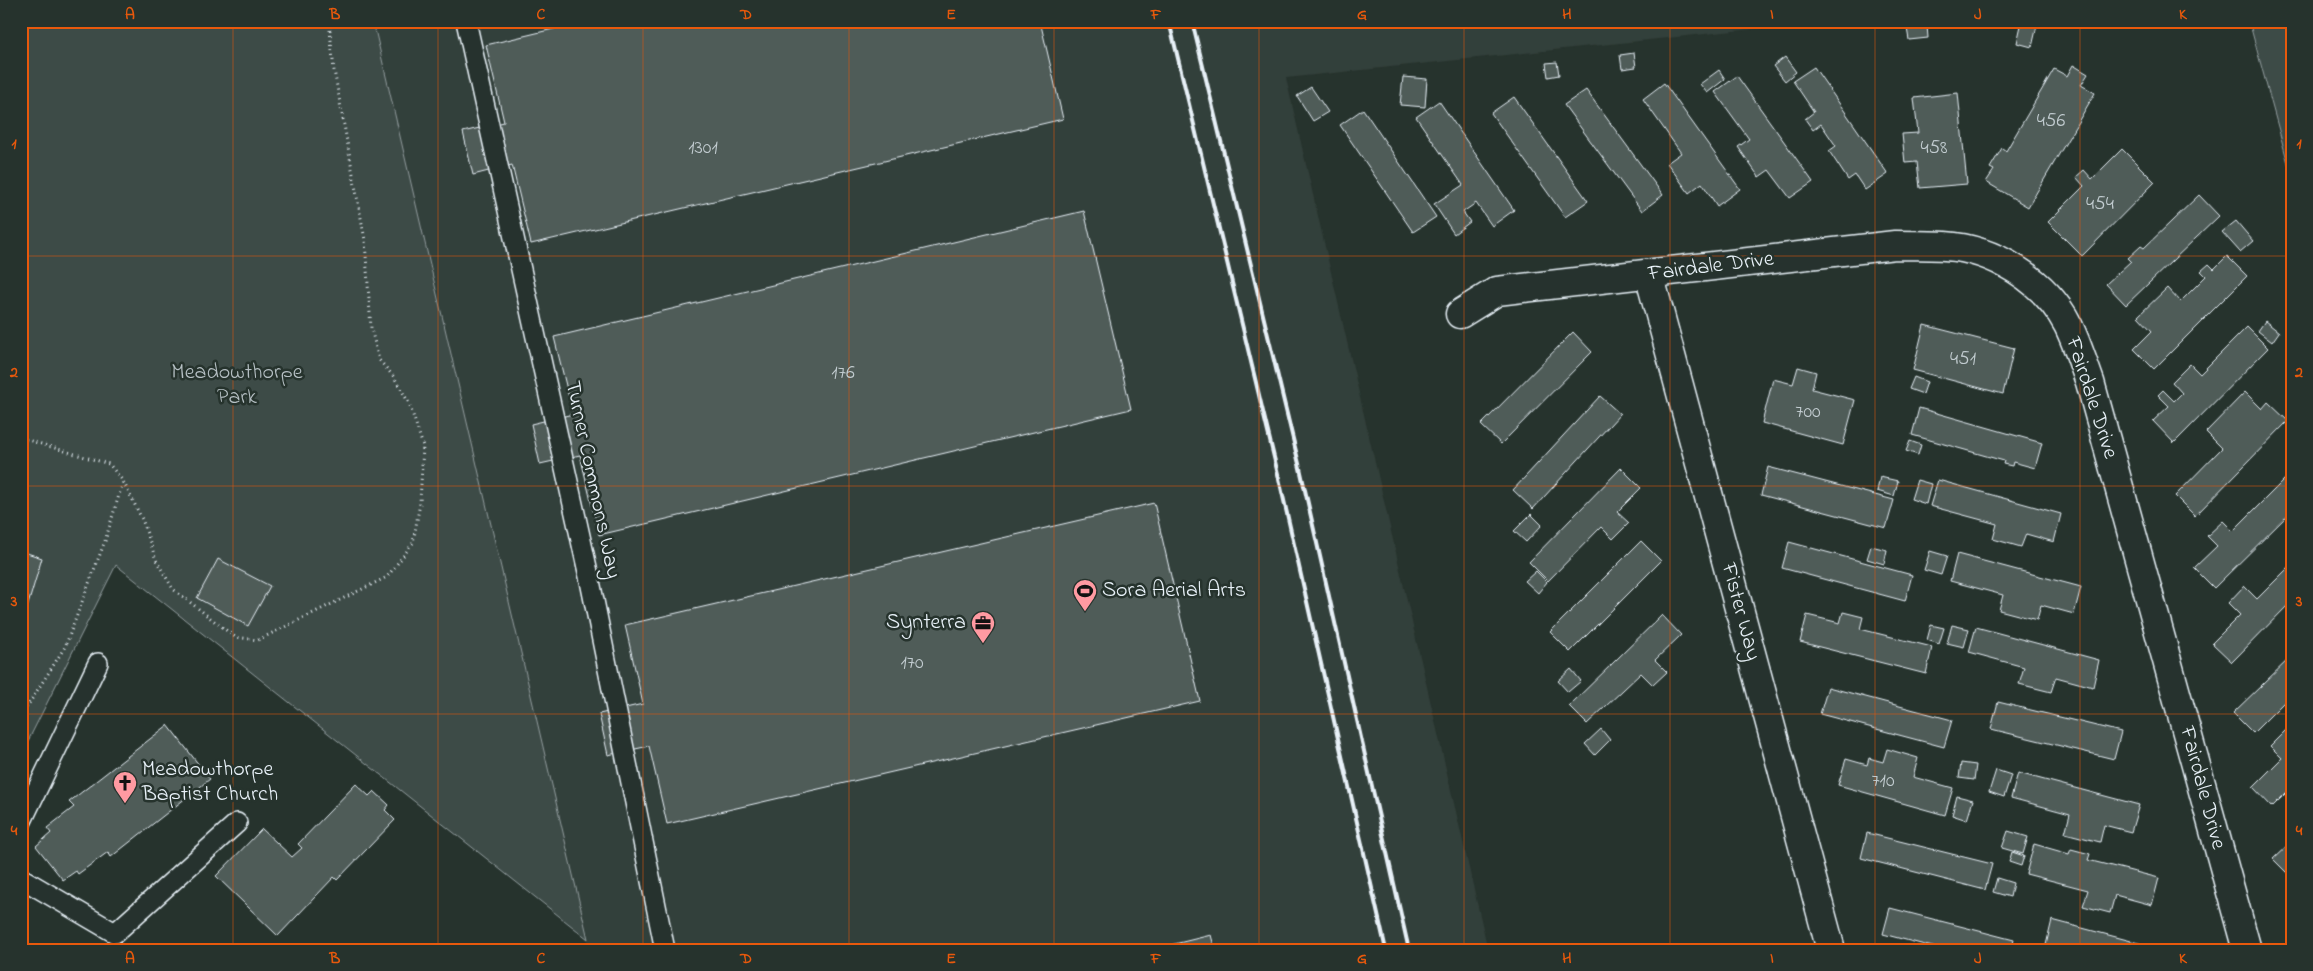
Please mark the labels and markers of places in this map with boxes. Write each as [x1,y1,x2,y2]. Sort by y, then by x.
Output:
place label: Sora Aerial Arts [1102,575,1246,607]
sports icon: Sora Aerial Arts [1072,578,1098,612]
place label: Synterra [886,607,966,640]
office icon: Synterra [970,610,996,644]
place label: Meadowthorpe Baptist Church [141,754,278,811]
church icon: Meadowthorpe Baptist Church [112,770,138,804]

